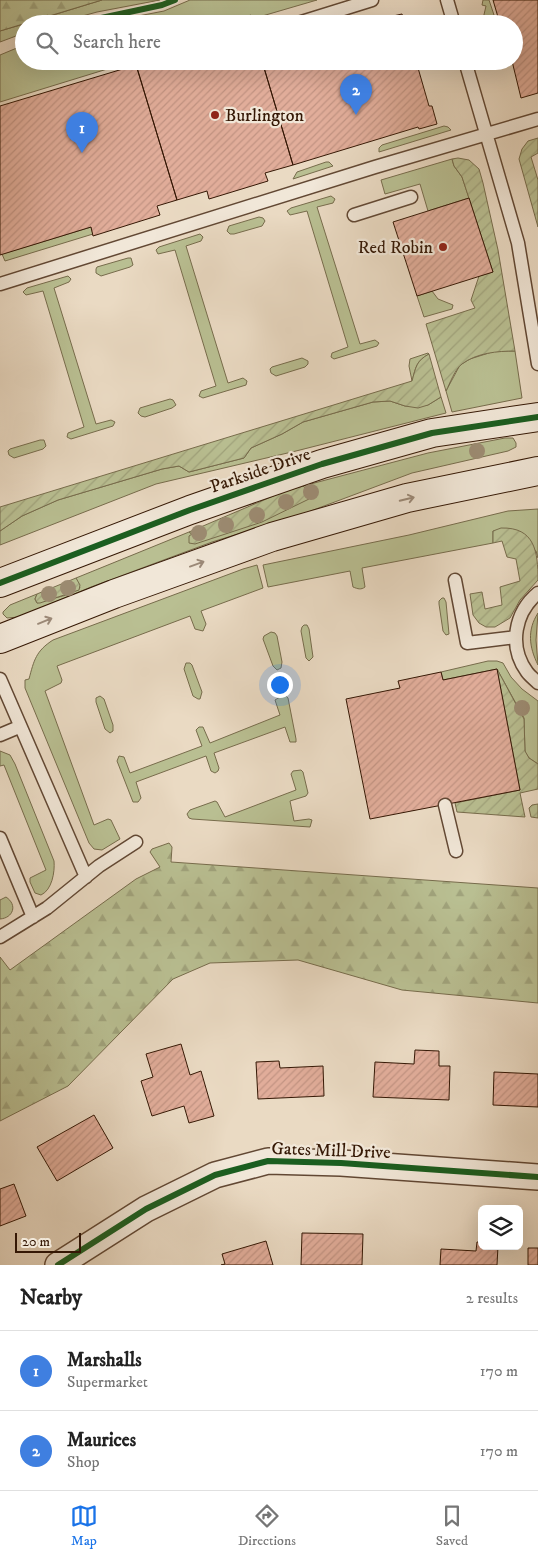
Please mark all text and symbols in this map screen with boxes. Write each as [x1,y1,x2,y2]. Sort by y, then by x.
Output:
search box [15,15,523,70]
icon: search [33,29,61,57]
text: Search here [73,31,161,54]
pin: 2 [340,74,372,115]
place label: Burlington [225,105,304,127]
marker: Burlington [209,109,221,121]
pin: 1 [66,112,98,153]
place label: Red Robin [358,237,434,259]
marker: Red Robin [437,241,449,253]
street label: Parkside Drive [207,444,313,498]
one-way arrow [398,494,414,503]
one-way arrow [189,559,205,568]
one-way arrow [37,616,52,625]
your location [267,672,293,698]
street label: Gates Mill Drive [271,1138,391,1164]
map controls [478,1205,523,1250]
button: layers [478,1205,523,1250]
scale bar [15,1230,81,1253]
text: 20 m [22,1233,50,1251]
text: Nearby [20,1285,82,1311]
text: 2 results [466,1288,518,1308]
text: Marshalls [67,1349,142,1372]
text: 1 [33,1361,39,1381]
text: 170 m [480,1361,518,1381]
text: Supermarket [67,1372,148,1392]
text: Maurices [67,1429,136,1452]
text: 2 [32,1441,40,1461]
text: 170 m [480,1441,518,1461]
text: Shop [67,1452,100,1472]
tab: Map [70,1502,98,1550]
tab: Directions [238,1502,296,1550]
tab: Saved [436,1502,468,1550]

